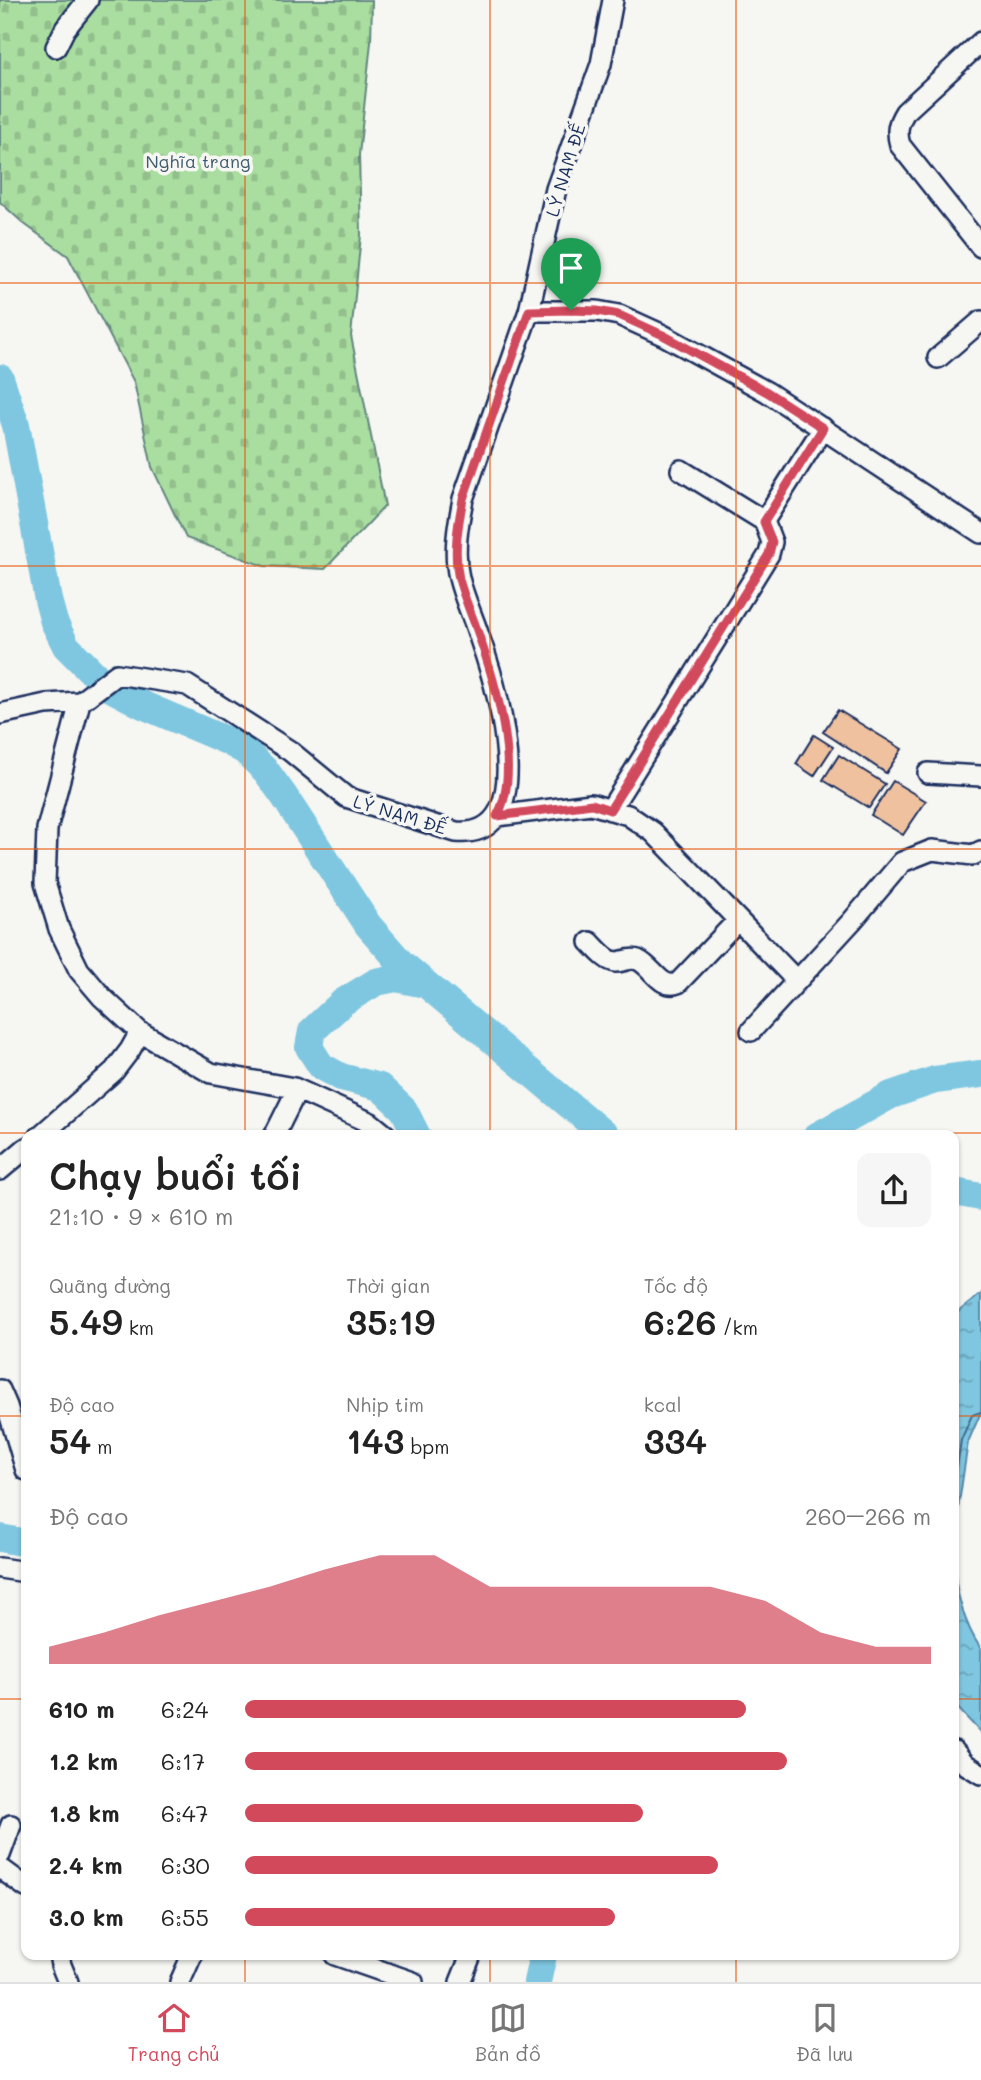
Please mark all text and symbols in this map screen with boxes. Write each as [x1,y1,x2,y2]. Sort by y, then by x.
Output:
street label: LÝ NAM ĐẾ [539,121,591,219]
park label: Nghĩa trang [145,149,251,173]
pin [541,238,601,310]
icon: arrive [552,249,590,287]
street label: LÝ NAM ĐẾ [351,788,449,840]
text: Chạy buổi tối [49,1150,302,1200]
button: share [857,1153,931,1227]
text: 21:10 · 9 × 610 m [49,1201,233,1231]
text: Quãng đường [49,1273,171,1298]
text: Thời gian [346,1273,430,1298]
text: Tốc độ [644,1273,708,1298]
text: 5.49 [49,1298,123,1344]
text: 35:19 [346,1298,435,1344]
text: 6:26 [644,1298,717,1344]
text: km [123,1315,154,1340]
text: /km [717,1315,758,1340]
text: Độ cao [49,1392,114,1417]
text: Nhịp tim [346,1392,424,1417]
text: kcal [644,1392,682,1417]
text: 54 [49,1417,91,1463]
text: 143 [346,1417,404,1463]
text: 334 [644,1417,707,1463]
text: m [91,1434,112,1459]
text: bpm [404,1434,449,1459]
text: Độ cao [49,1501,128,1531]
text: 260–266 m [805,1501,931,1531]
text: 610 m [49,1694,114,1724]
text: 6:24 [161,1694,208,1724]
text: 1.2 km [49,1746,118,1776]
text: 6:17 [161,1746,205,1776]
text: 1.8 km [49,1798,119,1828]
text: 6:47 [161,1798,208,1828]
text: 2.4 km [49,1850,122,1880]
text: 6:30 [161,1850,210,1880]
text: 3.0 km [49,1902,124,1932]
text: 6:55 [161,1902,209,1932]
tab: Trang chủ [128,1999,220,2066]
tab: Bản đồ [475,1999,540,2066]
tab: Đã lưu [796,1999,853,2066]

